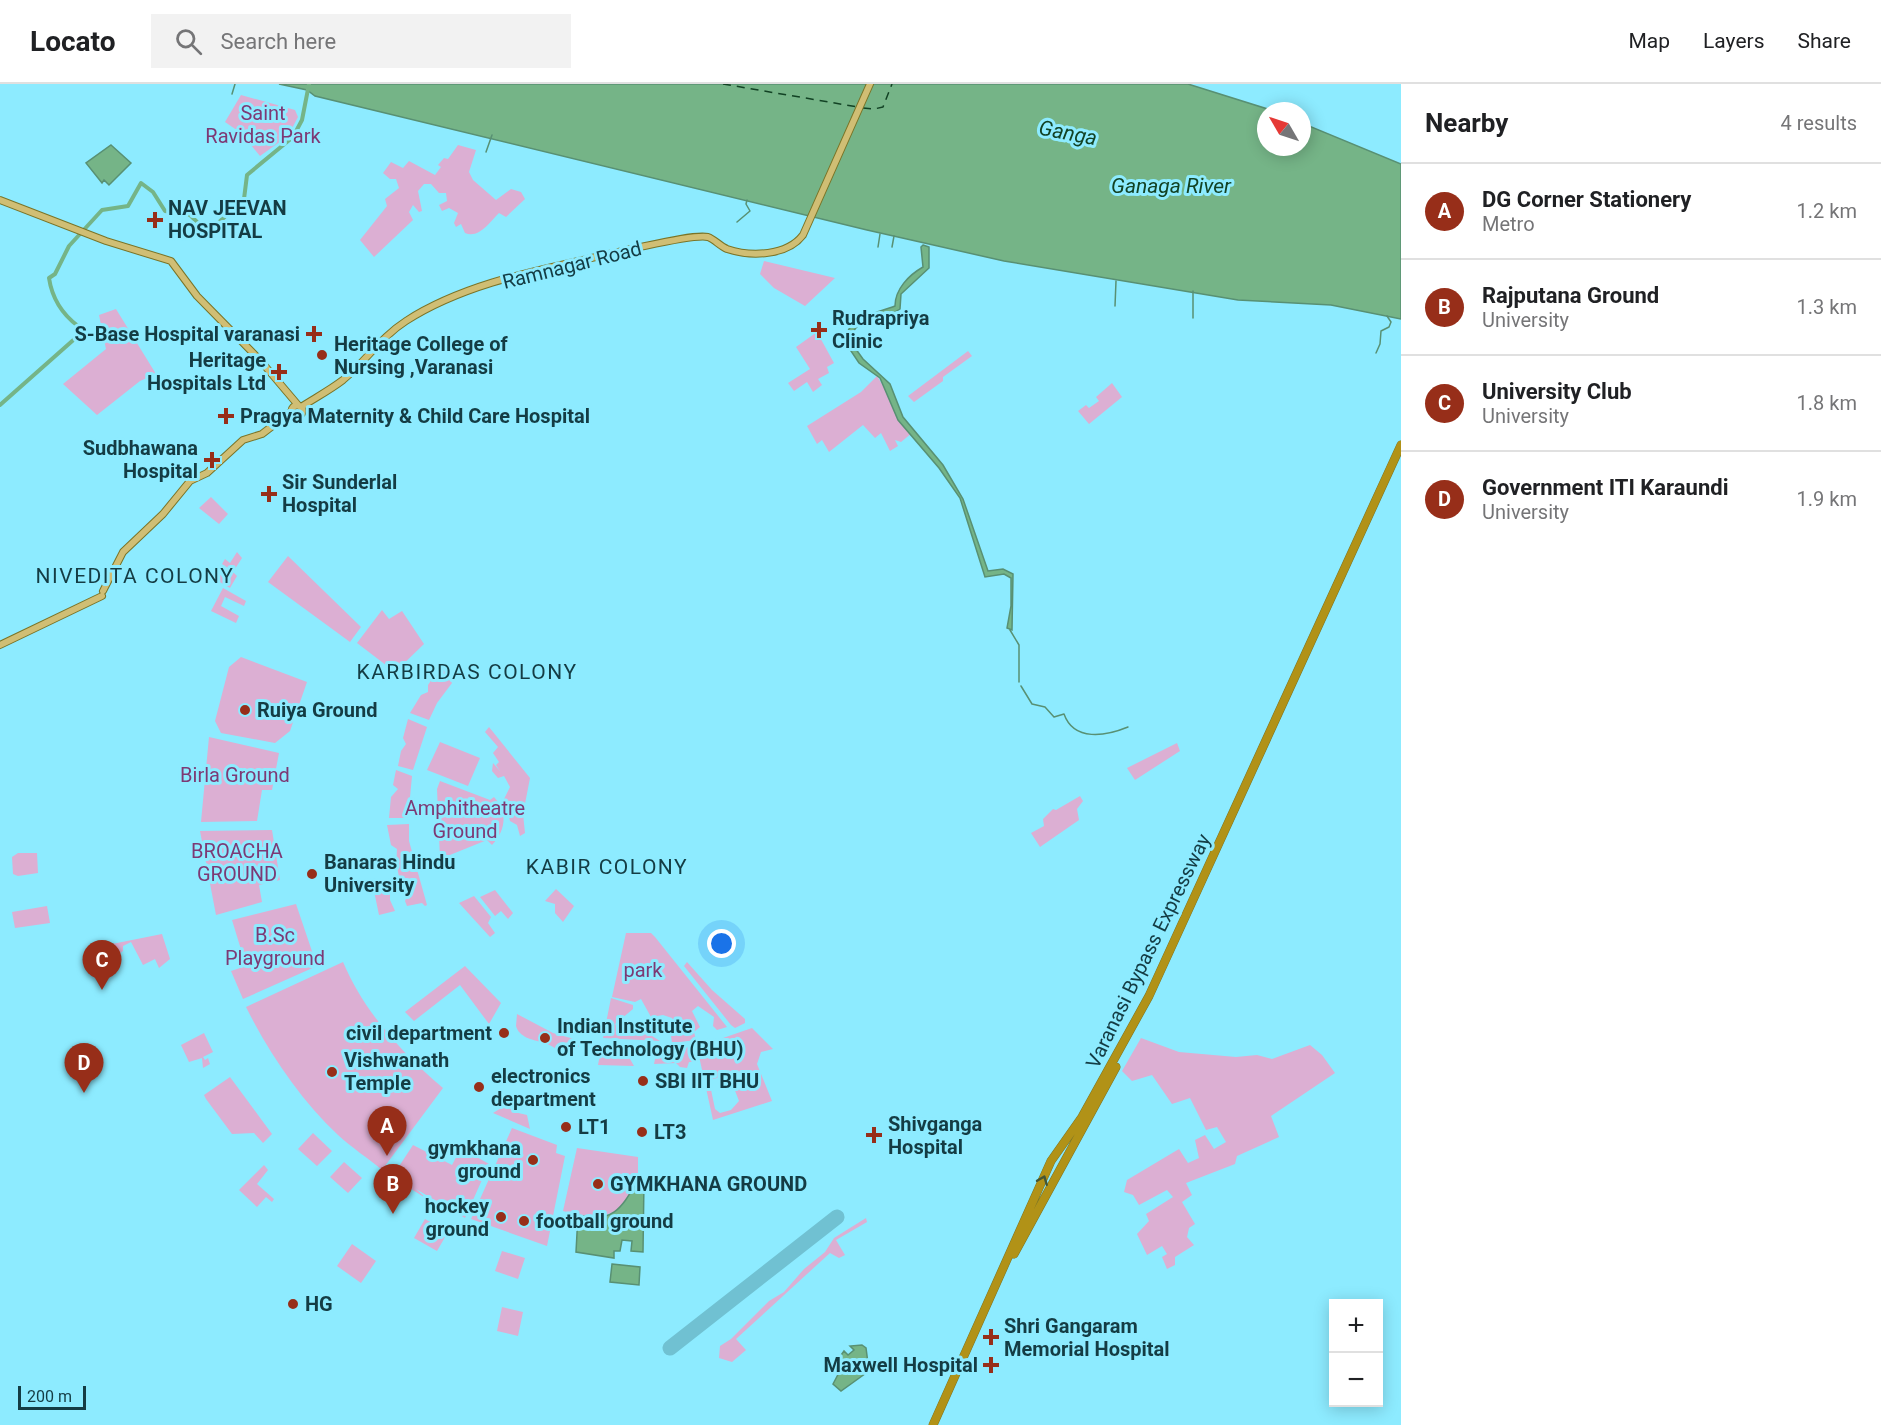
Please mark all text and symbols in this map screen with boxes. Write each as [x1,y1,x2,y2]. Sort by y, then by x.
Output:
search box [151,14,571,68]
text: Locato [30,25,115,58]
icon: search [172,25,205,58]
text: Search here [220,29,336,54]
text: Map [1628,29,1670,53]
text: Layers [1703,29,1764,53]
text: Share [1797,29,1851,53]
park label: Saint Ravidas Park [205,101,322,148]
north arrow [1257,102,1311,156]
text: Nearby [1425,108,1508,138]
text: 4 results [1781,111,1857,135]
water label: Ganga [1037,116,1099,150]
water label: Ganaga River [1111,174,1232,198]
text: DG Corner Stationery [1482,187,1691,212]
place label: NAV JEEVAN HOSPITAL [168,196,287,243]
text: A [1438,199,1451,223]
text: 1.2 km [1797,199,1857,223]
marker: NAV JEEVAN HOSPITAL [146,211,164,229]
text: Metro [1482,212,1535,236]
street label: Ramnagar Road [500,236,644,294]
text: Rajputana Ground [1482,283,1659,308]
text: B [1438,295,1451,319]
text: 1.3 km [1797,295,1857,319]
place label: Rudrapriya Clinic [832,306,930,353]
text: University [1482,308,1569,332]
marker: Rudrapriya Clinic [810,321,828,339]
place label: S-Base Hospital varanasi [74,322,300,346]
marker: S-Base Hospital varanasi [305,325,323,343]
place label: Heritage College of Nursing ,Varanasi [334,332,508,379]
place label: Heritage Hospitals Ltd [147,348,266,395]
marker: Heritage College of Nursing ,Varanasi [315,348,329,362]
marker: Heritage Hospitals Ltd [270,363,288,381]
text: University Club [1482,379,1632,404]
text: C [1438,391,1451,415]
text: 1.8 km [1797,391,1857,415]
place label: Pragya Maternity & Child Care Hospital [240,404,590,428]
text: University [1482,404,1569,428]
marker: Pragya Maternity & Child Care Hospital [217,407,235,425]
place label: Sudbhawana Hospital [83,436,198,483]
marker: Sudbhawana Hospital [203,451,221,469]
place label: Sir Sunderlal Hospital [282,470,397,517]
text: Government ITI Karaundi [1482,475,1728,500]
marker: Sir Sunderlal Hospital [260,485,278,503]
text: D [1438,487,1451,511]
text: 1.9 km [1797,487,1857,511]
text: University [1482,500,1569,524]
district label: NIVEDITA COLONY [36,564,234,588]
district label: KARBIRDAS COLONY [356,660,578,684]
place label: Ruiya Ground [257,698,378,722]
marker: Ruiya Ground [238,703,252,717]
park label: Birla Ground [180,763,290,787]
park label: Amphitheatre Ground [405,796,525,843]
street label: Varanasi Bypass Expressway [1081,829,1216,1072]
park label: BROACHA GROUND [191,839,283,886]
place label: Banaras Hindu University [324,850,455,897]
district label: KABIR COLONY [526,855,688,879]
marker: Banaras Hindu University [305,867,319,881]
park label: B.Sc Playground [225,923,325,970]
your location [707,929,736,958]
pin: C [82,940,122,990]
park label: park [623,958,663,982]
place label: Indian Institute of Technology (BHU) [557,1014,743,1061]
place label: civil department [346,1021,492,1045]
marker: civil department [497,1026,511,1040]
marker: Indian Institute of Technology (BHU) [538,1031,552,1045]
pin: D [64,1044,104,1093]
place label: Vishwanath Temple [344,1048,449,1095]
place label: electronics department [491,1064,596,1111]
marker: Vishwanath Temple [325,1065,339,1079]
place label: SBI IIT BHU [655,1069,759,1093]
marker: SBI IIT BHU [636,1074,650,1088]
marker: electronics department [472,1080,486,1094]
pin: A [368,1106,406,1156]
place label: Shivganga Hospital [888,1112,983,1159]
place label: LT1 [578,1115,610,1139]
marker: LT1 [559,1120,573,1134]
place label: LT3 [654,1120,686,1144]
marker: LT3 [635,1125,649,1139]
marker: Shivganga Hospital [865,1126,883,1144]
place label: gymkhana ground [428,1136,521,1183]
marker: gymkhana ground [526,1153,540,1167]
pin: B [374,1164,412,1214]
place label: GYMKHANA GROUND [610,1172,807,1196]
one-way arrow [1036,1175,1048,1186]
marker: GYMKHANA GROUND [591,1177,605,1191]
place label: hockey ground [425,1194,490,1241]
place label: football ground [536,1209,673,1233]
marker: hockey ground [494,1210,508,1224]
marker: football ground [517,1214,531,1228]
place label: HG [305,1292,333,1316]
marker: HG [286,1297,300,1311]
map controls [1329,1299,1383,1407]
button: + [1329,1299,1383,1353]
place label: Shri Gangaram Memorial Hospital [1004,1314,1170,1361]
marker: Shri Gangaram Memorial Hospital [982,1328,1000,1346]
place label: Maxwell Hospital [824,1353,978,1377]
button: − [1329,1353,1383,1407]
marker: Maxwell Hospital [982,1356,1000,1374]
scale bar [18,1383,86,1410]
text: 200 m [27,1387,72,1406]

